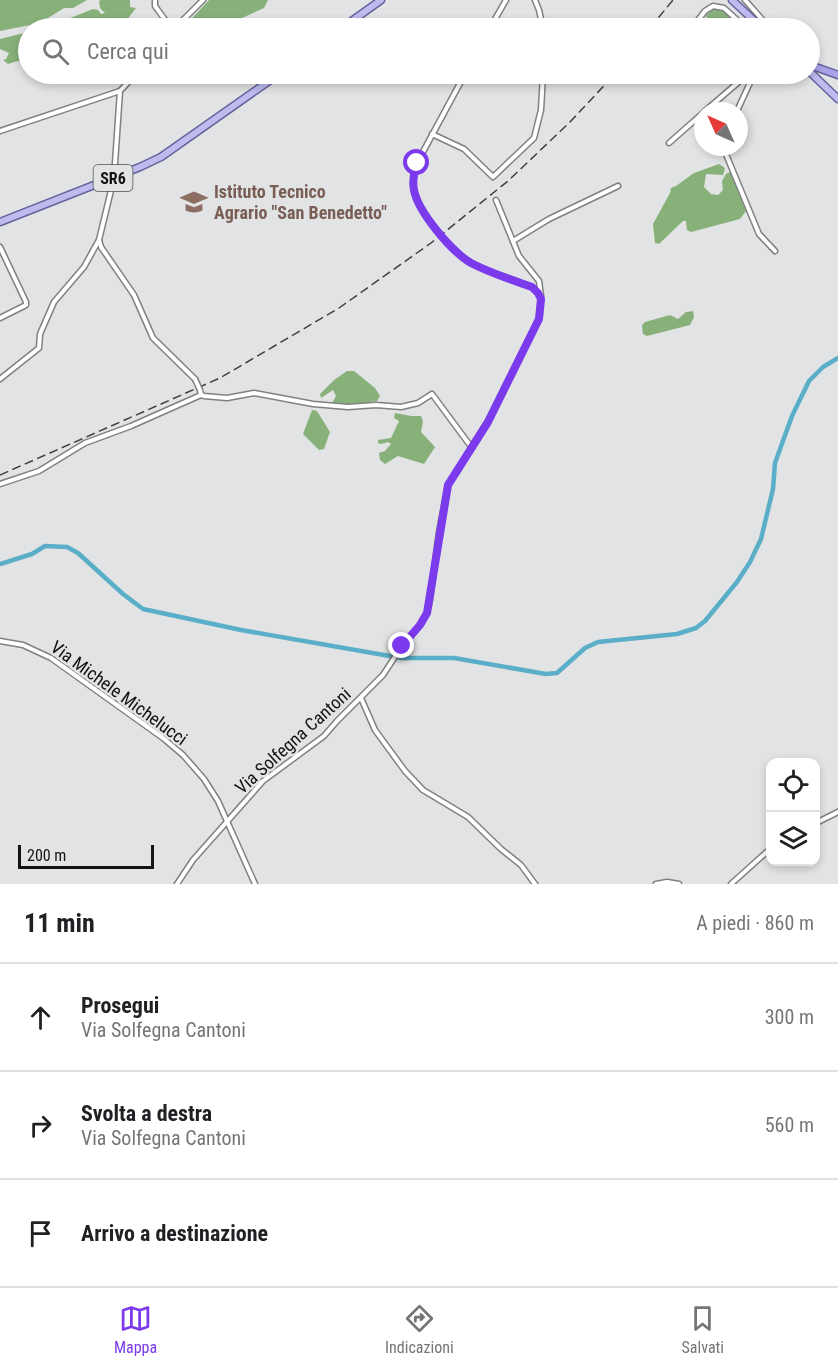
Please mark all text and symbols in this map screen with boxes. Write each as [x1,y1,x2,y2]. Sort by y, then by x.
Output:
search box [18,18,820,84]
icon: search [39,35,72,68]
text: Cerca qui [87,39,169,64]
north arrow [694,102,748,156]
route start [403,149,429,175]
road number: SR6 [94,165,132,191]
place label: Istituto Tecnico Agrario "San Benedetto" [214,181,387,223]
school or university icon: Istituto Tecnico Agrario "San Benedetto" [179,187,209,217]
route end [388,632,414,658]
street label: Via Michele Michelucci [47,636,192,749]
street label: Via Solfegna Cantoni [231,683,355,798]
map controls [766,758,820,866]
button: locate [766,758,820,812]
button: layers [766,812,820,866]
scale bar [18,842,154,870]
text: 200 m [27,846,66,865]
text: 11 min [24,908,95,938]
text: A piedi · 860 m [696,911,814,935]
text: Prosegui [81,993,159,1018]
icon: ahead [24,1001,57,1034]
text: 300 m [765,1005,814,1029]
text: Via Solfegna Cantoni [81,1018,246,1042]
text: Svolta a destra [81,1101,212,1126]
icon: right [24,1109,57,1142]
text: 560 m [765,1113,814,1137]
text: Via Solfegna Cantoni [81,1126,246,1150]
icon: arrive [24,1217,57,1250]
text: Arrivo a destinazione [81,1221,268,1246]
tab: Mappa [114,1302,157,1357]
tab: Indicazioni [385,1302,454,1357]
tab: Salvati [682,1302,724,1357]

